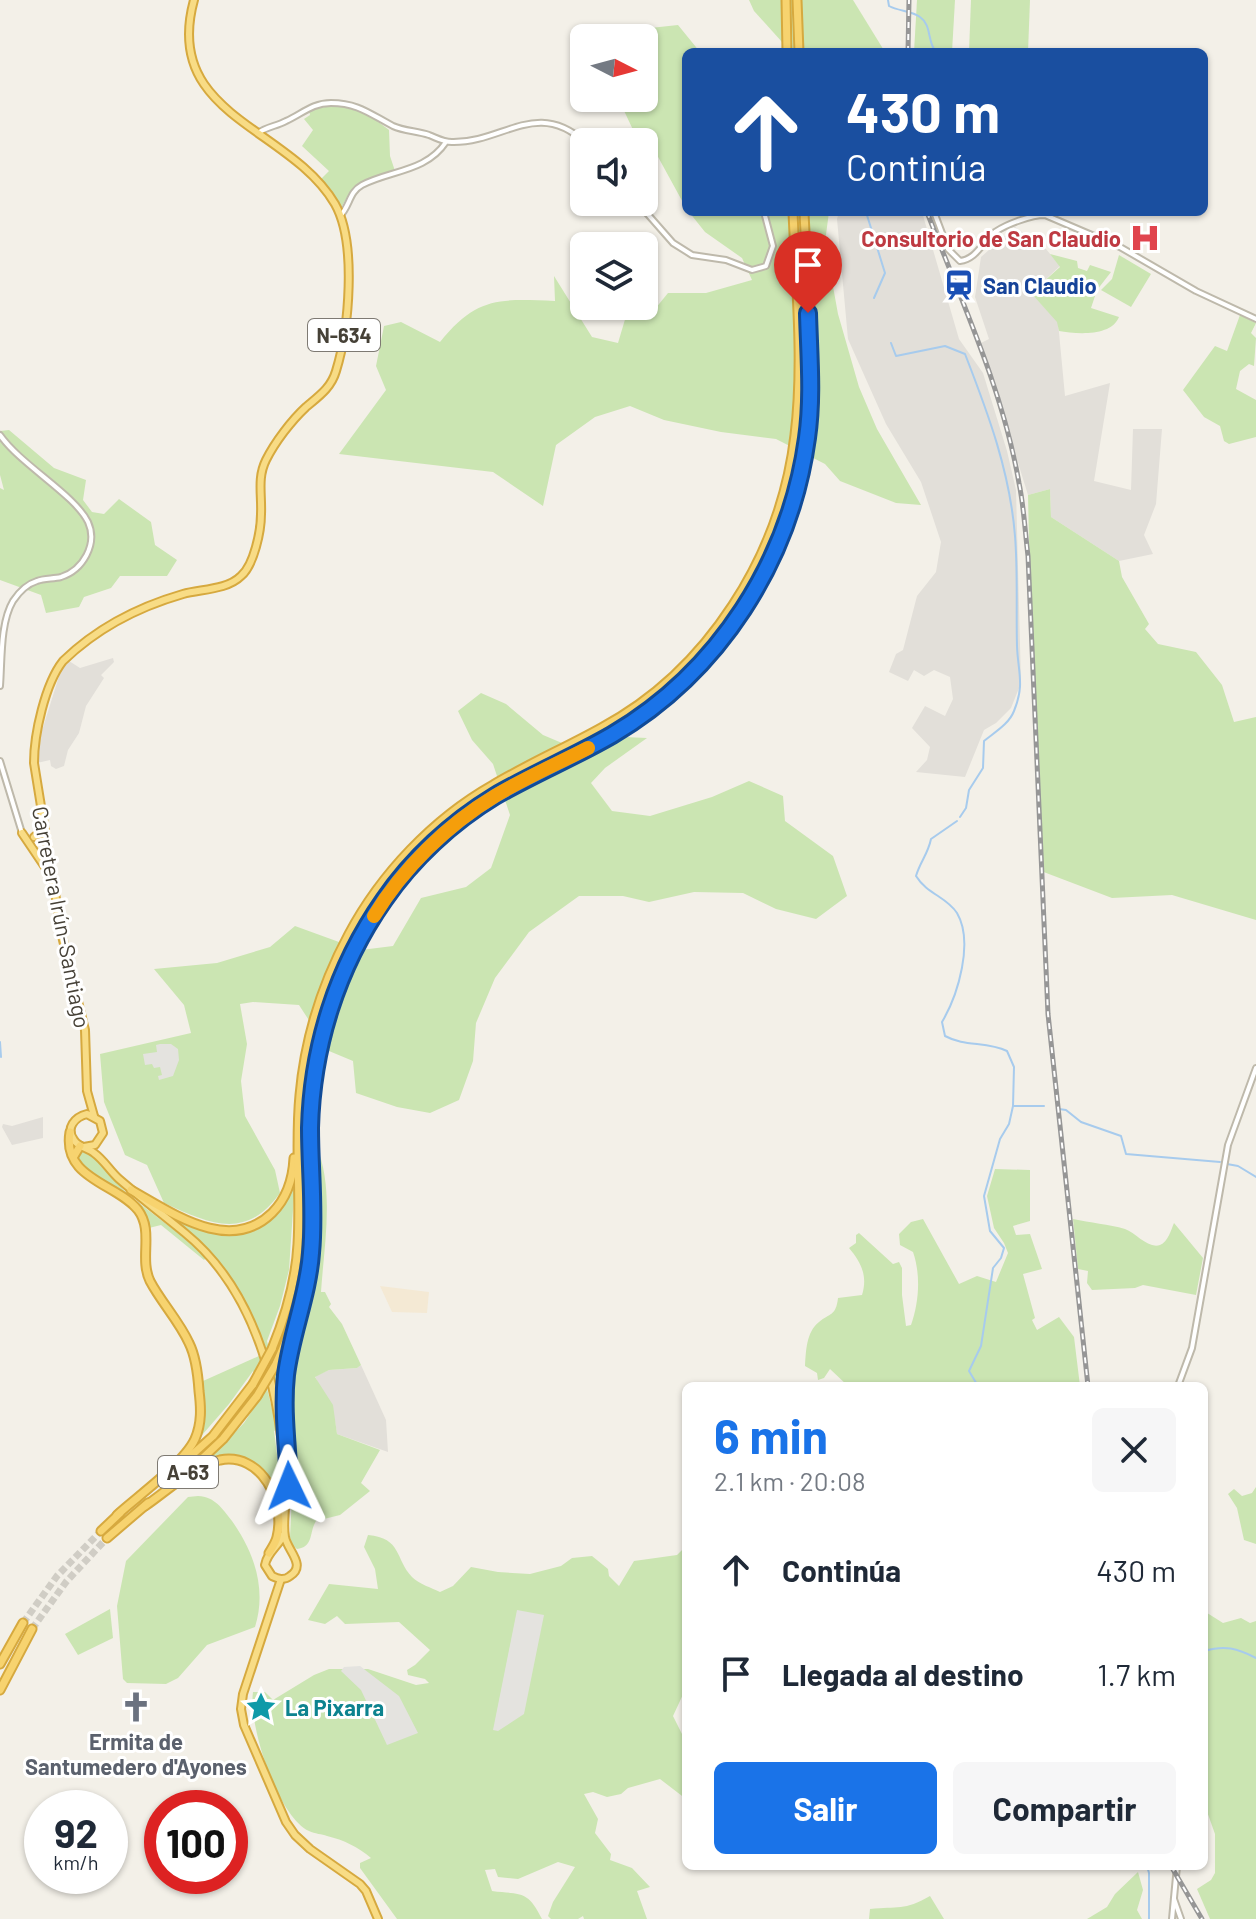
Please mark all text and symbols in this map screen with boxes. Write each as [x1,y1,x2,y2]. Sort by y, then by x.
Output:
north arrow [570,24,658,112]
map controls [570,24,658,320]
text: 430 m [846,77,1000,144]
icon: ahead [714,80,818,184]
button: sound [570,128,658,216]
text: Continúa [846,145,986,188]
hospital icon: Consultorio de San Claudio [1128,221,1162,255]
place label: Consultorio de San Claudio [861,225,1121,251]
pin [774,231,842,313]
button: layers [570,232,658,320]
icon: arrive [786,243,830,287]
station icon: San Claudio [942,268,976,302]
place label: San Claudio [983,272,1097,298]
road number: N-634 [308,319,380,351]
street label: Carretera Irún-Santiago [28,804,96,1030]
text: 6 min [714,1406,828,1464]
button: close [1092,1408,1176,1492]
position arrow [247,1444,331,1528]
road number: A-63 [158,1456,218,1488]
text: 2.1 km · 20:08 [714,1465,866,1496]
icon: ahead [714,1548,758,1592]
text: Continúa [782,1552,901,1588]
text: 430 m [1096,1552,1176,1588]
icon: arrive [714,1652,758,1696]
text: Llegada al destino [782,1656,1024,1692]
text: 1.7 km [1097,1656,1176,1692]
church icon: Ermita de Santumedero d'Ayones [119,1690,153,1724]
place icon: La Pixarra [244,1690,278,1724]
place label: La Pixarra [285,1694,384,1720]
place label: Ermita de Santumedero d'Ayones [25,1728,247,1779]
button: Salir [714,1762,937,1854]
button: Compartir [953,1762,1176,1854]
speed limit sign: 100 [144,1790,248,1894]
text: 92 [54,1808,98,1856]
text: km/h [53,1850,99,1874]

